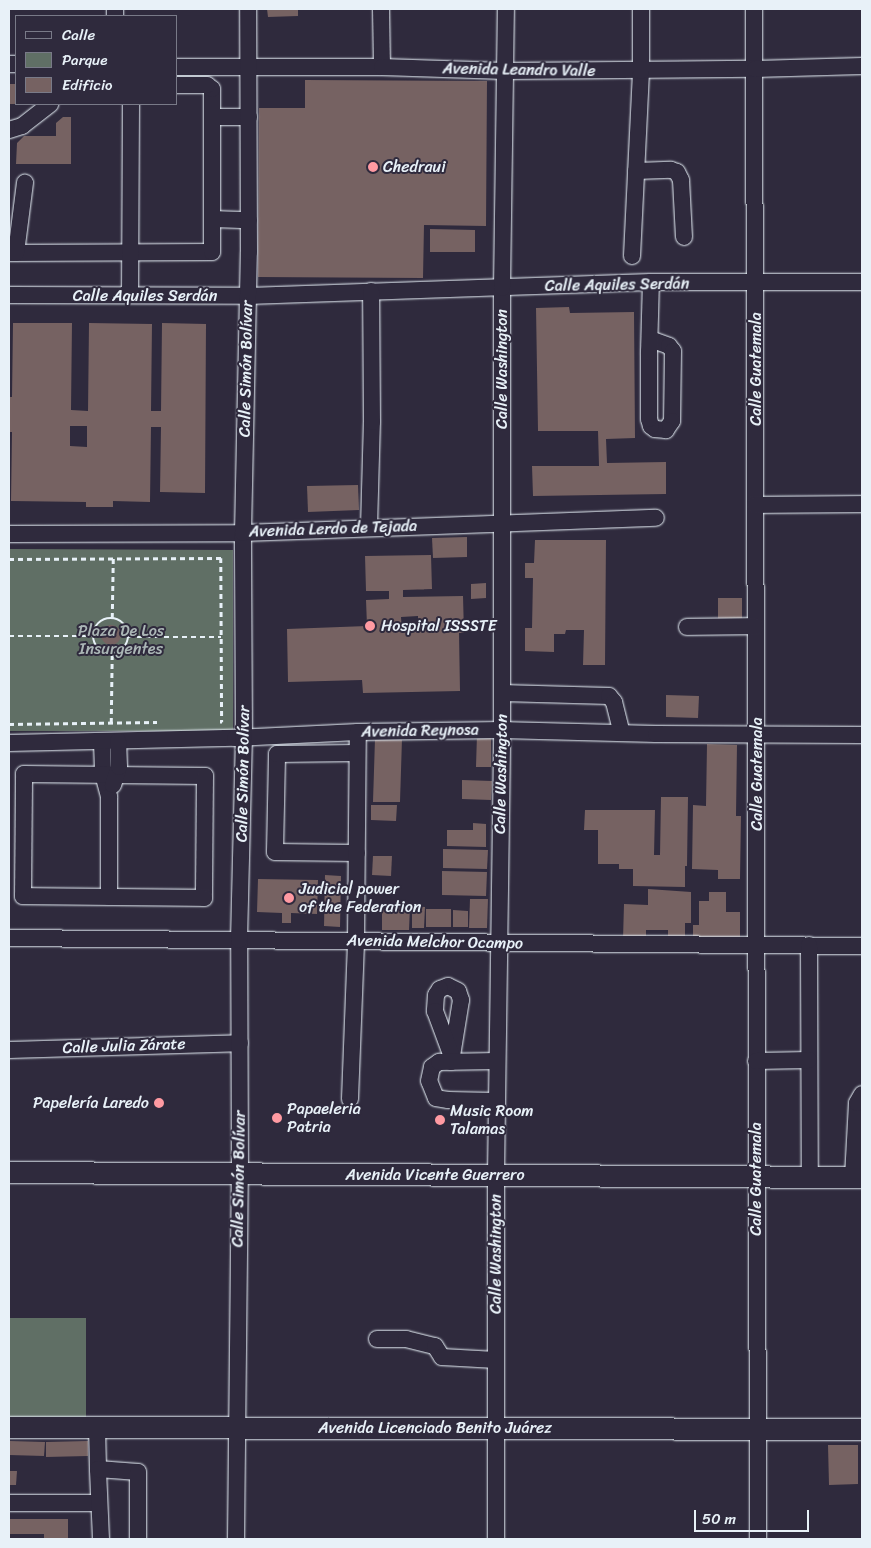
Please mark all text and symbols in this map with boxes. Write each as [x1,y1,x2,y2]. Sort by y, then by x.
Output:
legend [15,15,178,105]
text: Calle [62,22,95,48]
text: Parque [62,47,107,73]
street label: Avenida Leandro Valle [442,59,596,81]
text: Edificio [62,72,113,98]
place label: Chedraui [383,157,446,177]
marker: Chedraui [367,161,379,173]
street label: Calle Aquiles Serdán [545,274,689,296]
street label: Calle Aquiles Serdán [73,286,217,306]
street label: Calle Simón Bolívar [235,301,257,437]
street label: Calle Washington [492,309,512,429]
street label: Calle Guatemala [746,312,766,426]
street label: Avenida Lerdo de Tejada [248,516,418,542]
place label: Hospital ISSSTE [381,616,497,636]
marker: Hospital ISSSTE [363,619,377,633]
park label: Plaza De Los Insurgentes [78,621,164,659]
street label: Calle Simón Bolívar [232,706,254,842]
street label: Calle Washington [490,714,512,834]
street label: Calle Guatemala [747,717,767,831]
street label: Avenida Reynosa [361,720,479,742]
place label: Judicial power of the Federation [299,879,422,917]
marker: Judicial power of the Federation [283,892,295,904]
street label: Avenida Melchor Ocampo [347,931,523,953]
street label: Calle Julia Zárate [62,1034,186,1058]
place label: Papelería Laredo [33,1093,149,1113]
marker: Papelería Laredo [153,1097,165,1109]
place label: Papaeleria Patria [287,1099,361,1137]
place label: Music Room Talamas [450,1101,534,1139]
street label: Calle Simón Bolívar [228,1111,250,1247]
marker: Papaeleria Patria [271,1112,283,1124]
marker: Music Room Talamas [434,1114,446,1126]
street label: Calle Guatemala [746,1122,766,1236]
street label: Avenida Vicente Guerrero [345,1165,525,1185]
street label: Calle Washington [486,1194,506,1314]
street label: Avenida Licenciado Benito Juárez [318,1418,552,1438]
scale bar [696,1500,811,1532]
text: 50 m [702,1506,736,1532]

